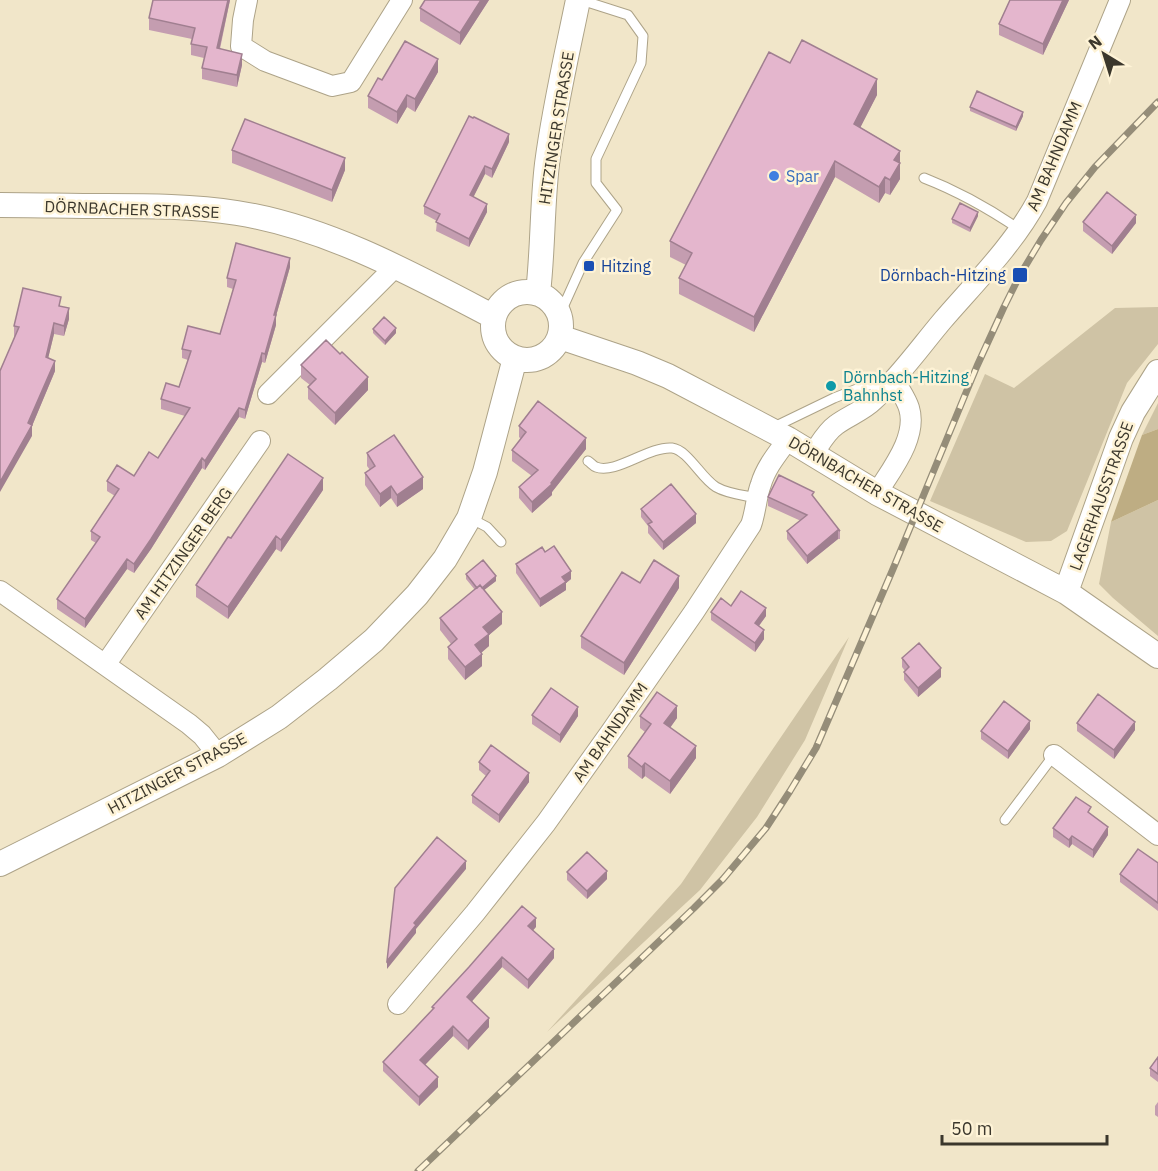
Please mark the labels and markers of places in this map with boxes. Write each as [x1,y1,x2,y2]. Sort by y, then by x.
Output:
place label: Spar [786,166,819,186]
marker: Spar [767,169,781,183]
place label: Hitzing [601,256,651,276]
marker: Hitzing [582,259,596,273]
place label: Dörnbach-Hitzing [880,265,1007,285]
marker: Dörnbach-Hitzing [1011,266,1029,284]
place label: Dörnbach-Hitzing Bahnhst [843,367,969,405]
marker: Dörnbach-Hitzing Bahnhst [824,379,838,393]

